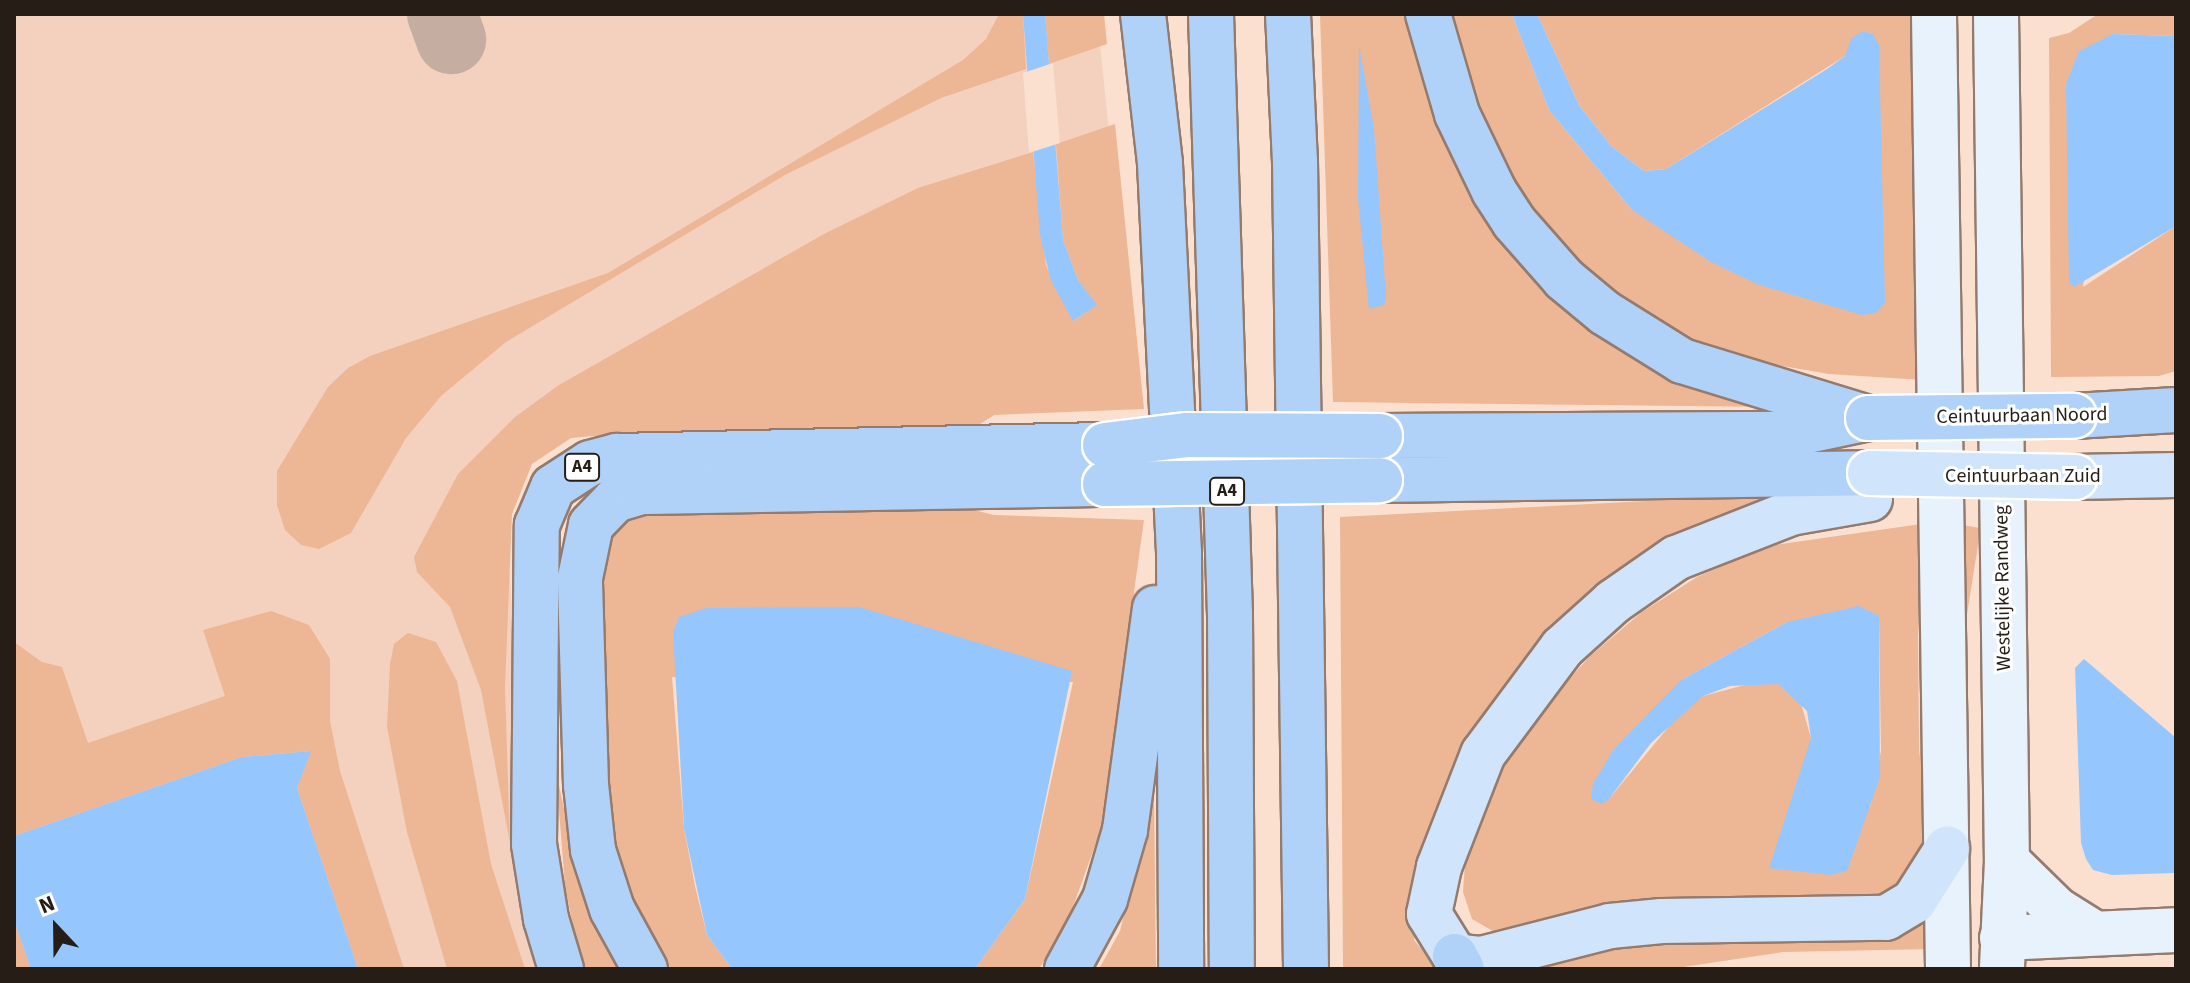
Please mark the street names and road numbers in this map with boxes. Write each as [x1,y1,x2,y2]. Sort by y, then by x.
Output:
street label: Ceintuurbaan Noord [1936,403,2108,429]
road number: A4 [564,453,600,481]
street label: Ceintuurbaan Zuid [1945,464,2101,488]
road number: A4 [1209,477,1245,505]
street label: Westelijke Randweg [1990,505,2016,671]

